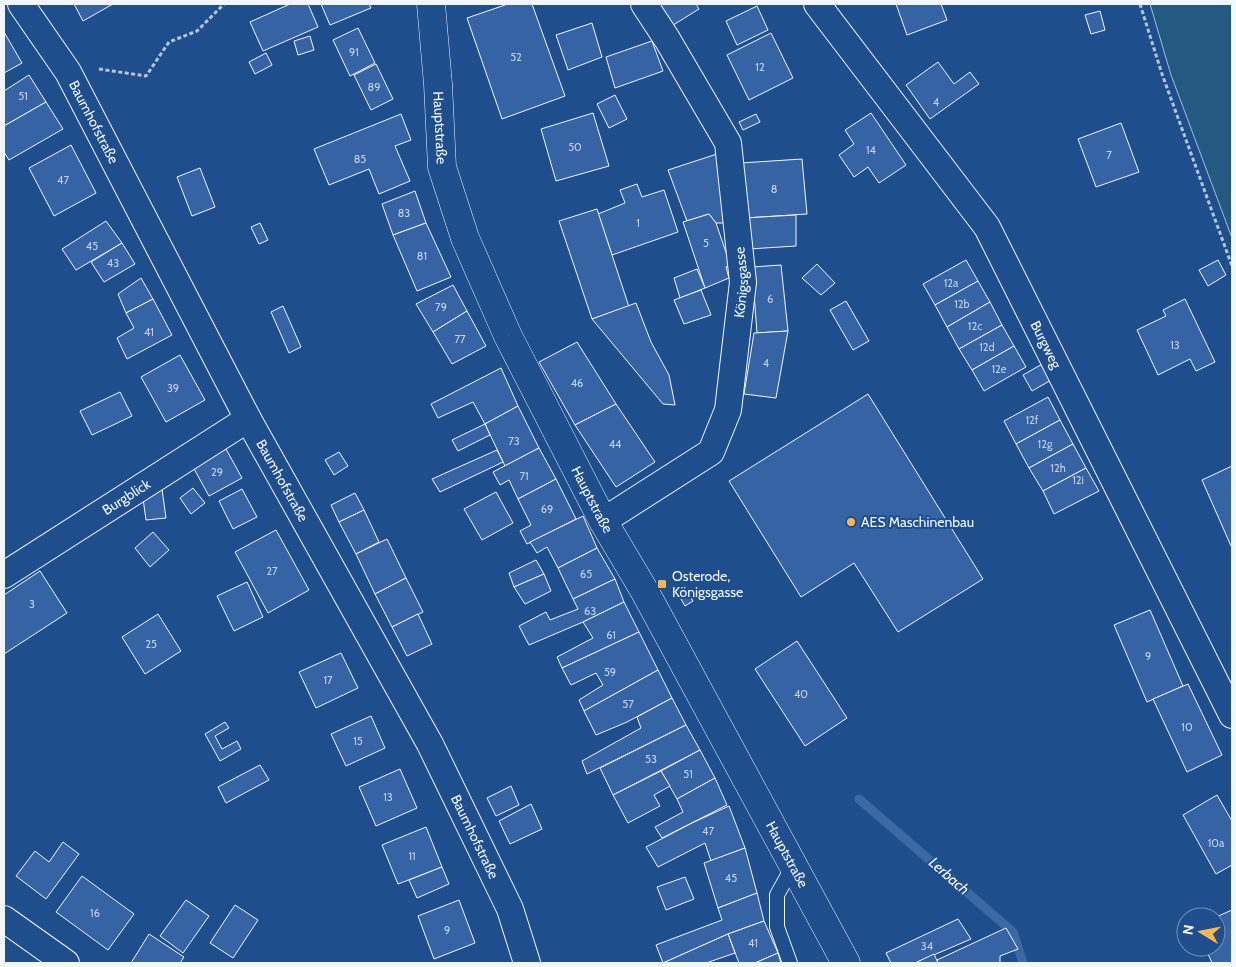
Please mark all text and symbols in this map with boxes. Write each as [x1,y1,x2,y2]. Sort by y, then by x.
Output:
house number: 91 [349,45,359,59]
house number: 52 [510,50,522,64]
house number: 12 [755,60,765,74]
street label: Baumhofstraße [65,77,123,167]
house number: 89 [368,80,380,94]
house number: 51 [18,89,28,103]
street label: Hauptstraße [429,91,451,165]
house number: 4 [933,95,940,109]
house number: 50 [568,140,582,154]
house number: 14 [866,143,877,157]
house number: 7 [1106,148,1112,162]
house number: 85 [354,152,366,166]
house number: 47 [57,173,69,187]
house number: 8 [771,182,777,196]
house number: 83 [398,206,410,220]
house number: 1 [636,216,640,230]
house number: 5 [703,236,709,250]
house number: 45 [86,239,98,253]
street label: Königsgasse [730,246,752,319]
house number: 81 [417,249,427,263]
house number: 43 [107,256,119,270]
house number: 12a [944,276,959,290]
house number: 6 [767,292,773,306]
house number: 12b [954,297,970,311]
house number: 79 [435,300,447,314]
street label: Burgweg [1027,318,1066,372]
house number: 12c [968,319,982,333]
house number: 41 [144,325,154,339]
house number: 77 [454,332,466,346]
house number: 13 [1170,338,1180,352]
house number: 12d [979,340,995,354]
house number: 4 [763,356,770,370]
house number: 12e [992,362,1007,376]
house number: 46 [571,376,583,390]
house number: 39 [167,381,179,395]
house number: 12f [1026,413,1039,427]
house number: 73 [508,434,520,448]
street label: Baumhofstraße [252,436,313,525]
house number: 44 [609,437,622,451]
house number: 12g [1038,437,1053,451]
house number: 12h [1050,461,1066,475]
street label: Hauptstraße [567,463,617,536]
house number: 29 [211,465,223,479]
house number: 71 [519,469,529,483]
house number: 12i [1072,473,1084,487]
street label: Burgblick [99,474,154,519]
house number: 69 [541,502,553,516]
place label: AES Maschinenbau [861,513,974,531]
marker: AES Maschinenbau [845,516,857,528]
house number: 27 [266,564,278,578]
house number: 65 [580,567,592,581]
place label: Osterode, Königsgasse [672,567,743,601]
marker: Osterode, Königsgasse [656,578,668,590]
house number: 3 [29,597,35,611]
house number: 63 [584,604,596,618]
house number: 61 [606,628,616,642]
house number: 25 [145,637,157,651]
house number: 9 [1145,649,1151,663]
house number: 59 [604,665,616,679]
house number: 17 [323,673,333,687]
house number: 40 [794,687,808,701]
house number: 57 [622,697,634,711]
house number: 10 [1181,720,1193,734]
house number: 15 [353,734,363,748]
house number: 53 [645,752,657,766]
house number: 51 [683,767,693,781]
house number: 13 [383,790,393,804]
street label: Baumhofstraße [447,792,503,882]
street label: Hauptstraße [762,818,812,891]
house number: 47 [702,824,714,838]
house number: 10a [1208,836,1225,850]
house number: 11 [408,849,416,863]
water label: Lerbach [925,853,973,899]
house number: 45 [725,871,737,885]
house number: 16 [90,906,100,920]
north arrow [1176,907,1226,957]
house number: 9 [444,923,450,937]
text: N [1178,923,1198,936]
house number: 41 [748,936,758,950]
house number: 34 [921,939,934,953]

